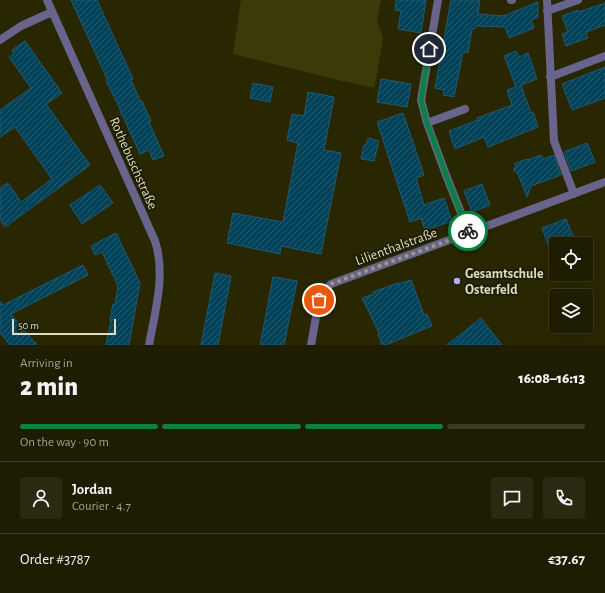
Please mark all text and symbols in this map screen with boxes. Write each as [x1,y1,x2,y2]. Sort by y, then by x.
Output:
pin [412,32,446,66]
icon: home [418,38,440,60]
street label: Rothebuschstraße [107,115,160,212]
courier [448,211,488,251]
icon: bike [457,220,479,242]
street label: Lilienthalstraße [353,226,439,268]
map controls [549,237,593,333]
button: locate [549,237,593,281]
place label: Gesamtschule Osterfeld [465,267,544,297]
marker: Gesamtschule Osterfeld [452,276,462,286]
pin [302,283,336,317]
icon: bag [308,289,330,311]
button: layers [549,289,593,333]
scale bar [12,317,116,336]
text: 50 m [18,320,39,331]
text: Arriving in [20,357,73,370]
text: 16:08–16:13 [518,371,585,386]
text: 2 min [20,374,78,400]
text: On the way · 90 m [20,436,109,449]
button: person [20,477,62,519]
button: chat [491,477,533,519]
button: phone [543,477,585,519]
text: Jordan [72,482,112,497]
text: Courier · 4.7 [72,500,131,513]
text: Order #3787 [20,552,90,567]
text: €37.67 [548,552,585,567]

